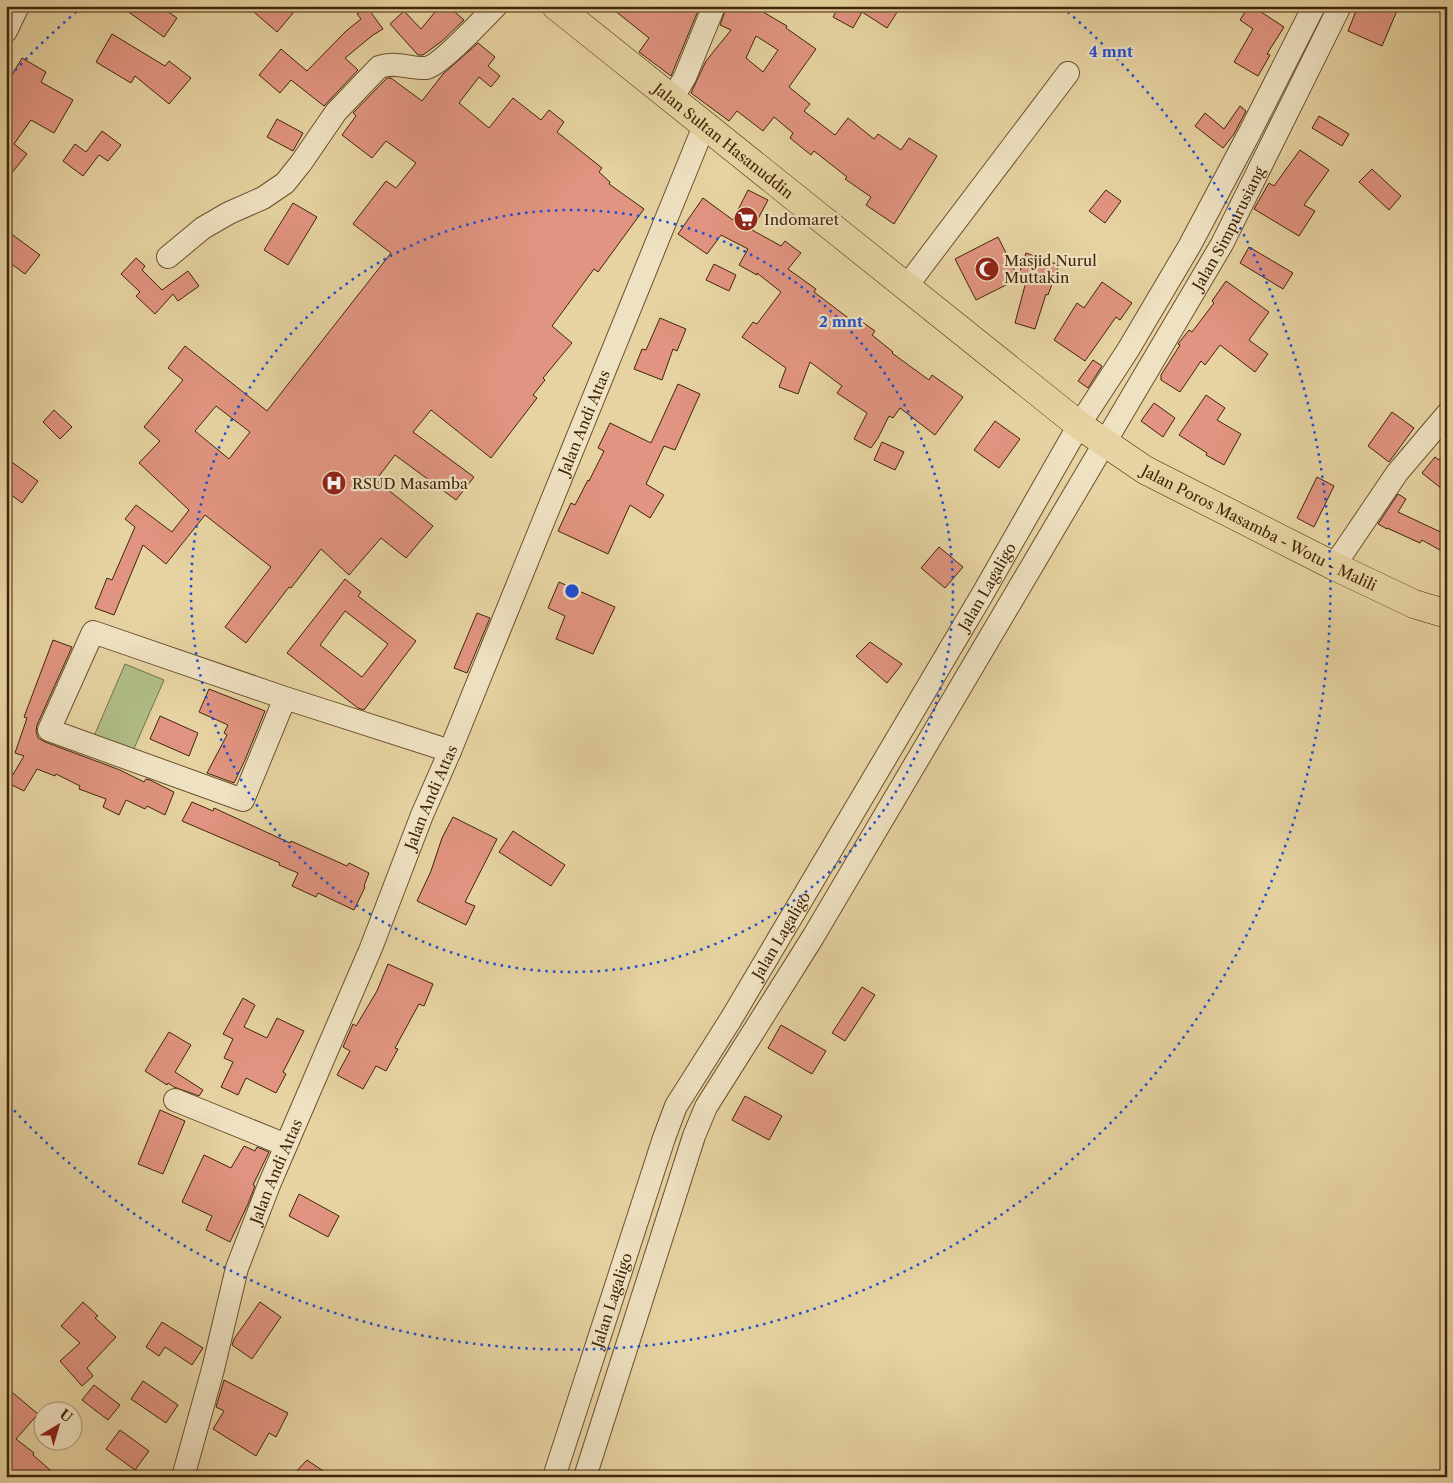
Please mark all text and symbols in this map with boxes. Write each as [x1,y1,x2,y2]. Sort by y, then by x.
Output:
text: 4 mnt [1089,42,1133,61]
street label: Jalan Sultan Hasanuddin [648,77,798,203]
street label: Jalan Simpurusiang [1187,163,1269,295]
supermarket icon: Indomaret [733,206,759,232]
place label: Indomaret [764,210,840,229]
place label: Masjid Nurul Muttakin [1004,251,1097,287]
mosque icon: Masjid Nurul Muttakin [974,256,1000,282]
text: 2 mnt [819,312,863,331]
street label: Jalan Andi Attas [553,367,613,480]
street label: Jalan Poros Masamba - Wotu - Malili [1137,460,1380,595]
hospital icon: RSUD Masamba [321,470,347,496]
place label: RSUD Masamba [352,474,468,493]
street label: Jalan Lagaligo [953,539,1019,636]
centre of rings [563,582,581,600]
street label: Jalan Andi Attas [399,742,461,854]
street label: Jalan Lagaligo [746,888,814,984]
street label: Jalan Andi Attas [245,1116,306,1228]
street label: Jalan Lagaligo [587,1250,636,1352]
north arrow [32,1400,82,1450]
text: U [56,1405,77,1427]

